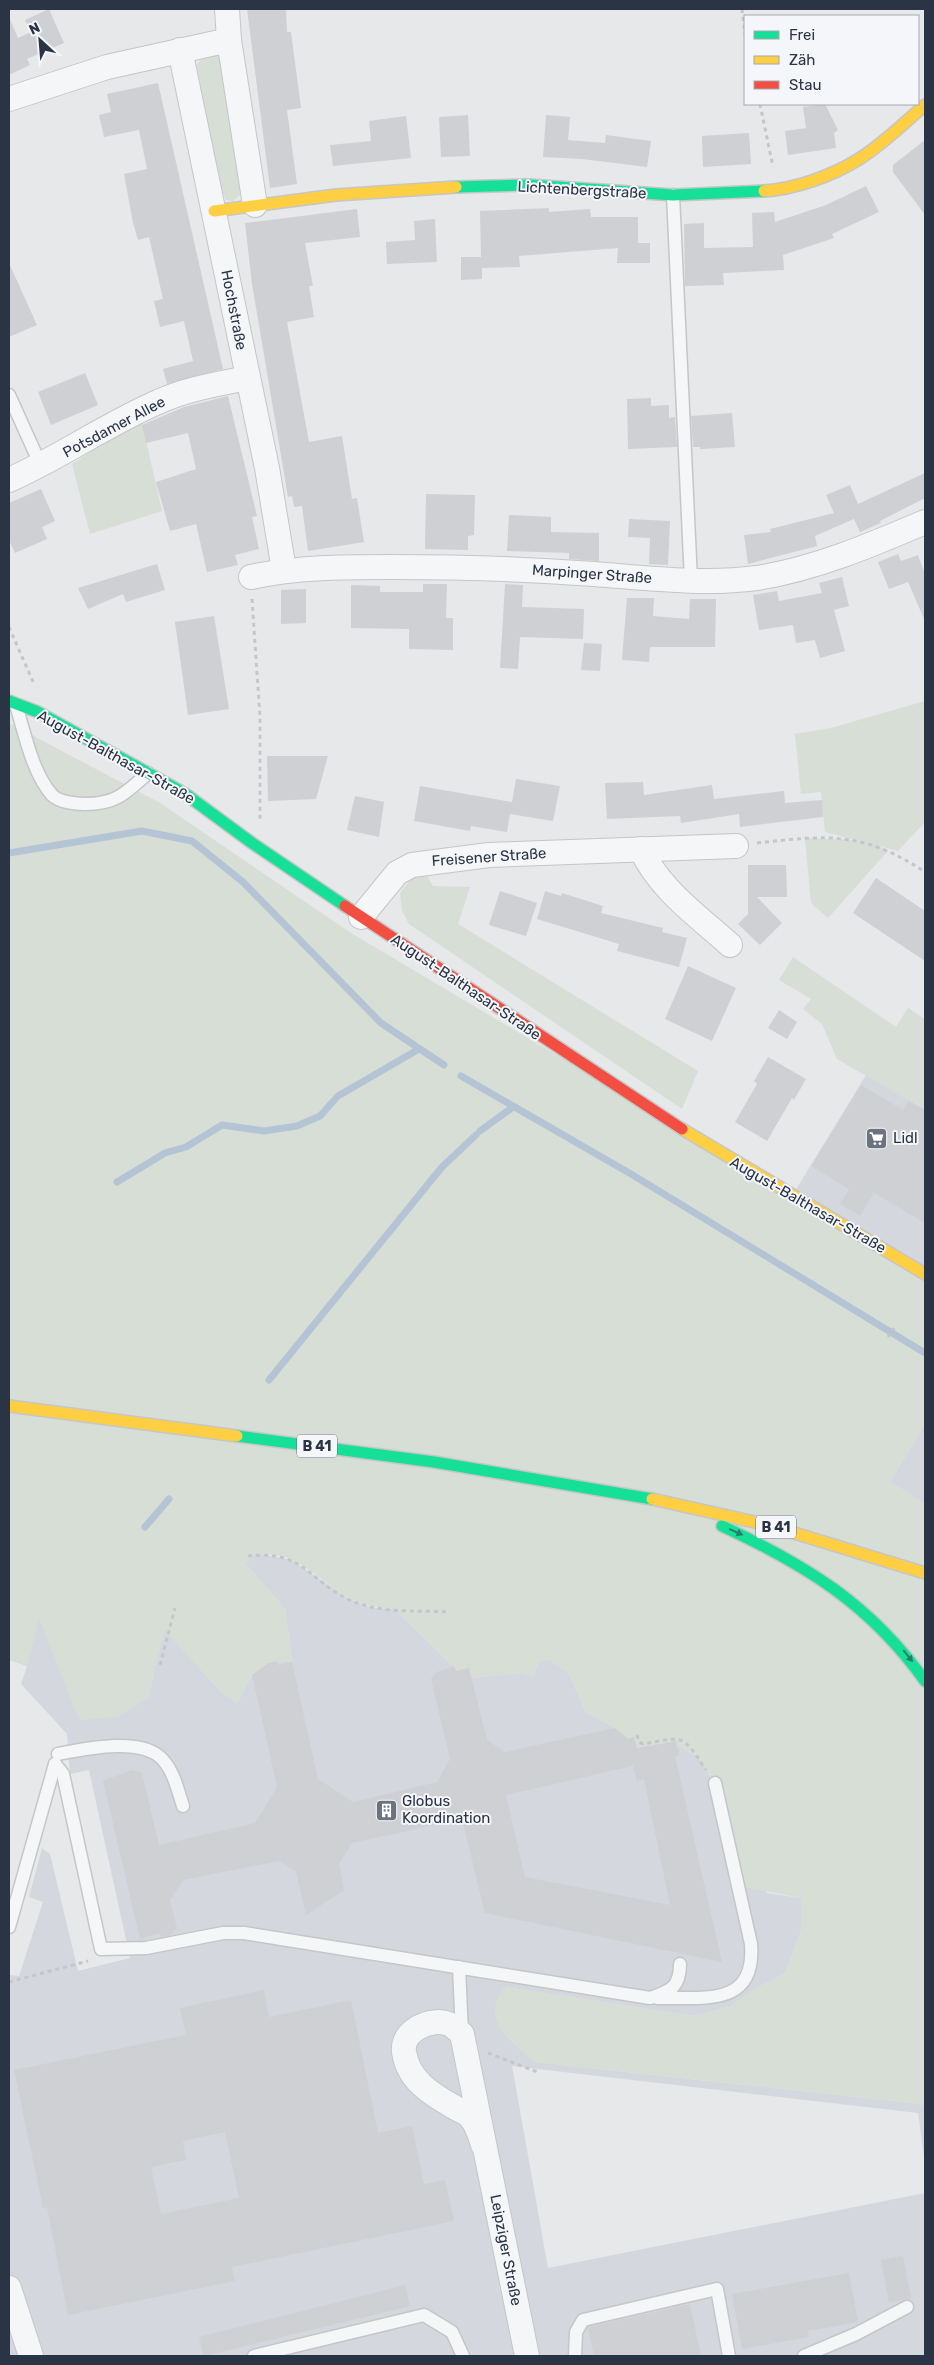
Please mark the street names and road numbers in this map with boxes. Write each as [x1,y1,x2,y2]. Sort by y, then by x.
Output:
street label: Lichtenbergstraße [517,178,647,202]
street label: Hochstraße [217,268,251,352]
street label: Potsdamer Allee [60,392,168,462]
street label: Marpinger Straße [531,561,653,587]
street label: August-Balthasar-Straße [34,706,198,808]
street label: Freisener Straße [431,844,547,870]
street label: August-Balthasar-Straße [388,930,544,1044]
street label: August-Balthasar-Straße [727,1153,889,1257]
road number: B 41 [297,1434,337,1458]
road number: B 41 [756,1515,796,1538]
street label: Leipziger Straße [486,2193,526,2307]

